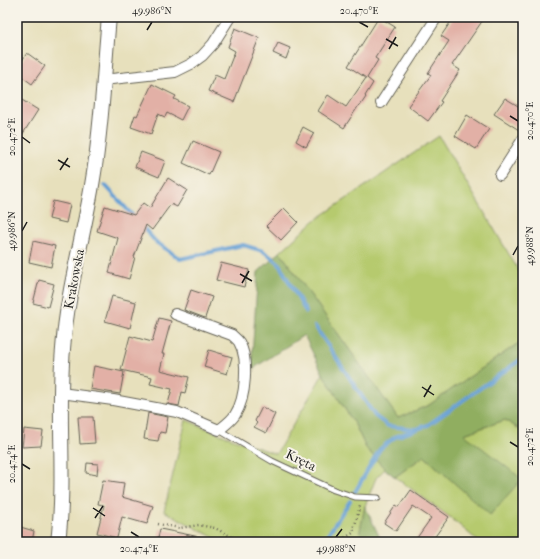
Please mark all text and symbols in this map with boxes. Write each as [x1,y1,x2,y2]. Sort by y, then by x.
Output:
text: 49.986°N [132,5,172,17]
text: 20.470°E [340,5,378,17]
text: 20.470°E [524,102,536,140]
text: 20.472°E [6,118,18,156]
text: 49.986°N [6,211,18,251]
text: 49.988°N [524,226,536,266]
street label: Krakowska [61,247,87,310]
text: 20.472°E [524,428,536,466]
text: 20.474°E [6,445,18,483]
street label: Kręta [283,446,320,474]
text: 20.474°E [120,543,158,555]
text: 49.988°N [316,543,356,555]

